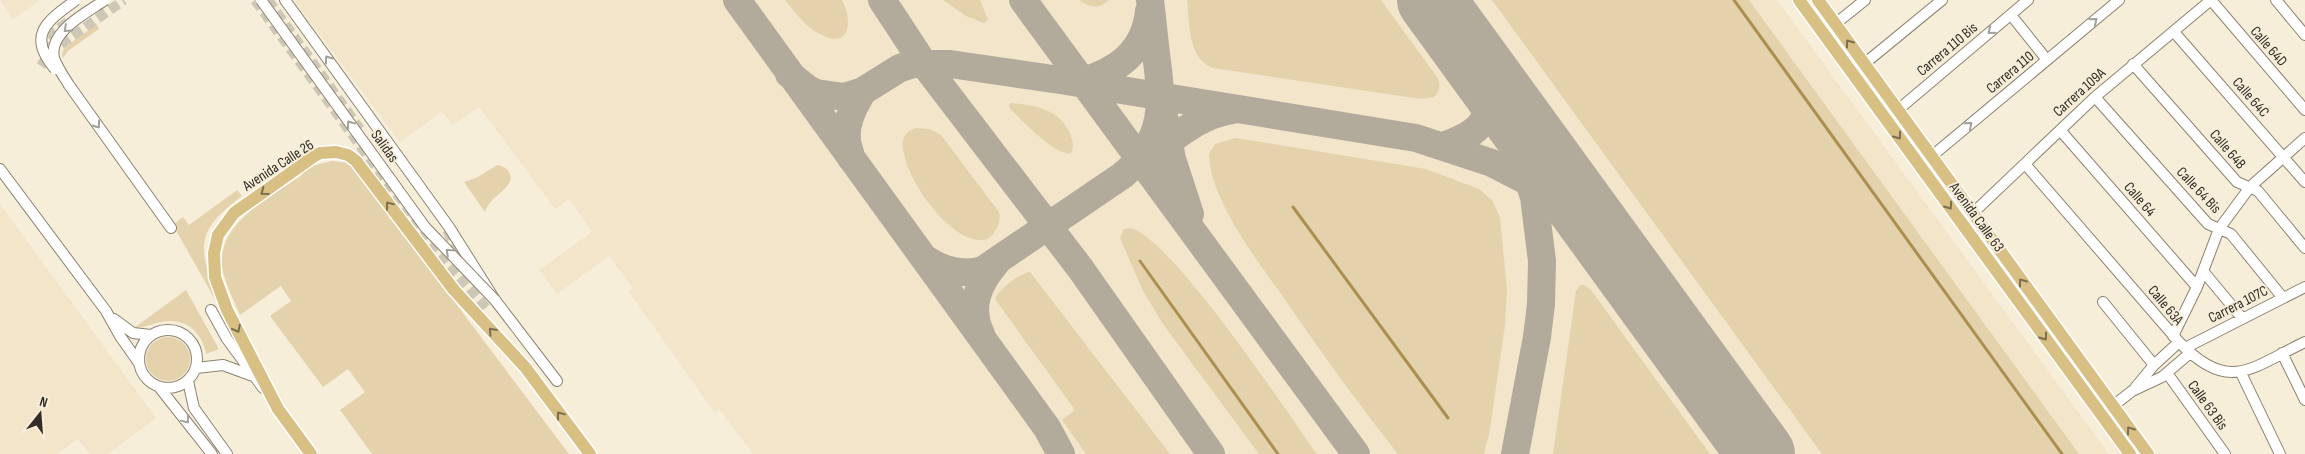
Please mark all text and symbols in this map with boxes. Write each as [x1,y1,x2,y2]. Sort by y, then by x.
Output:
street label: Carrera 110 Bis [1913,18,1982,80]
one-way arrow [2088,18,2097,27]
street label: Calle 64D [2246,22,2291,70]
one-way arrow [63,23,72,32]
one-way arrow [1988,26,1997,34]
one-way arrow [1846,39,1855,49]
street label: Carrera 110 [1983,47,2038,98]
one-way arrow [325,55,334,65]
street label: Carrera 109A [2049,63,2110,121]
street label: Calle 64C [2228,73,2273,121]
one-way arrow [91,119,100,129]
one-way arrow [348,121,356,130]
one-way arrow [1963,123,1972,131]
street label: Salidas [366,126,403,166]
street label: Calle 64B [2205,126,2250,173]
one-way arrow [1892,130,1900,139]
street label: Avenida Calle 26 [238,135,317,196]
street label: Calle 64 Bis [2172,163,2225,218]
street label: Avenida Calle 63 [1944,178,2008,256]
street label: Calle 64 [2119,178,2160,221]
one-way arrow [260,186,270,195]
one-way arrow [1943,200,1951,209]
one-way arrow [387,202,395,211]
one-way arrow [446,249,455,258]
one-way arrow [2019,278,2029,287]
street label: Carrera 107C [2205,281,2271,328]
street label: Calle 63A [2144,282,2188,330]
one-way arrow [230,324,240,333]
one-way arrow [489,328,498,337]
one-way arrow [2039,331,2047,340]
street label: Calle 63 Bis [2183,377,2232,434]
north arrow [15,389,65,439]
text: N [38,393,50,411]
one-way arrow [557,411,566,421]
one-way arrow [180,414,189,424]
one-way arrow [2128,427,2136,436]

